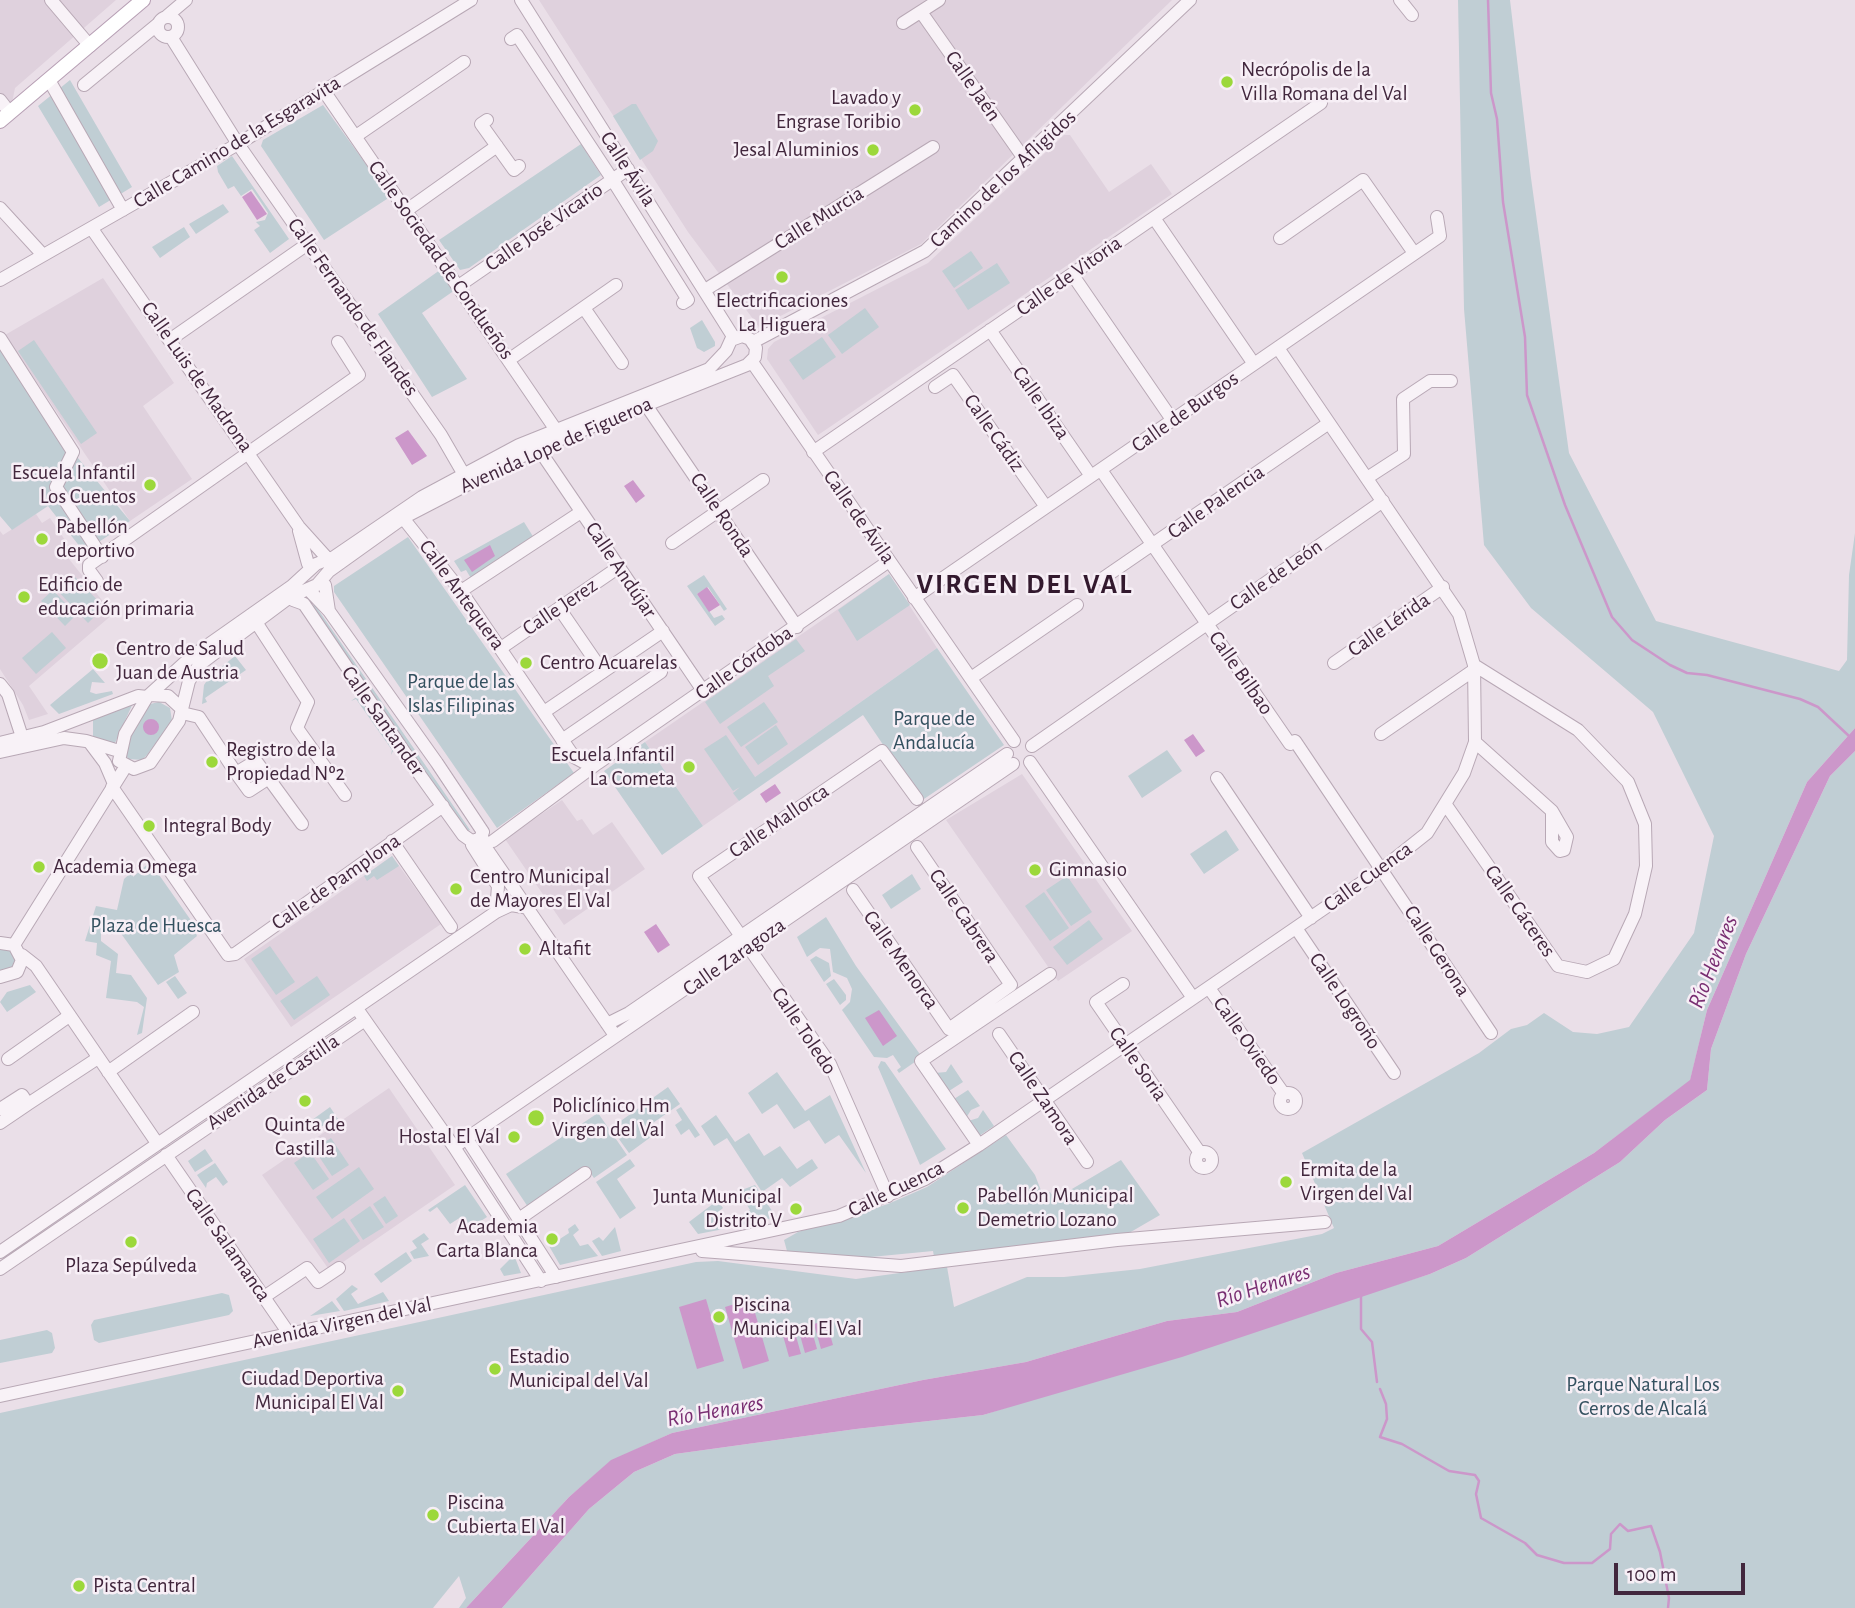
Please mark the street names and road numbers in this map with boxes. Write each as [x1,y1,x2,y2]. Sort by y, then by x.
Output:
street label: Calle Jaén [940,46,1006,126]
street label: Calle Camino de la Esgaravita [129,70,345,214]
street label: Camino de los Afligidos [925,105,1081,253]
street label: Calle Ávila [594,127,662,211]
street label: Calle Sociedad de Condueños [363,156,519,364]
street label: Calle José Vicario [480,177,608,277]
street label: Calle Murcia [770,181,868,255]
street label: Calle Fernando de Flandes [282,213,424,401]
street label: Calle de Vitoria [1011,230,1127,322]
street label: Calle Luis de Madrona [136,297,258,457]
street label: Calle Ibiza [1007,361,1075,445]
street label: Calle de Burgos [1127,366,1243,458]
street label: Calle Cádiz [958,389,1030,477]
street label: Avenida Lope de Figueroa [456,391,656,499]
street label: Calle Palencia [1163,459,1269,545]
street label: Calle de Ávila [817,465,901,569]
street label: Calle Ronda [685,468,759,562]
street label: Calle Andújar [580,517,662,623]
street label: Calle de León [1225,534,1327,616]
street label: Calle Antequera [413,535,511,655]
street label: Calle Jerez [518,573,602,641]
street label: Calle Lérida [1343,588,1435,662]
street label: Calle Córdoba [690,620,798,706]
street label: Calle Bilbao [1203,626,1279,720]
street label: Calle Santander [336,661,430,781]
street label: Calle Mallorca [724,778,834,864]
street label: Calle de Pamplona [267,828,405,936]
street label: Calle Cuenca [1319,836,1417,918]
street label: Calle Cáceres [1479,860,1561,962]
street label: Calle Cabrera [923,864,1005,968]
street label: Calle Gerona [1398,901,1476,1001]
street label: Calle Menorca [858,906,944,1014]
street label: Calle Zaragoza [678,912,790,1002]
street label: Calle Logroño [1303,948,1387,1054]
street label: Calle Toledo [766,983,842,1079]
street label: Calle Oviedo [1207,992,1287,1090]
street label: Calle Soria [1103,1022,1173,1106]
street label: Avenida de Castilla [202,1028,344,1136]
street label: Calle Zamora [1002,1046,1084,1150]
street label: Calle Cuenca [844,1155,948,1223]
street label: Calle Salamanca [180,1183,276,1307]
street label: Avenida Virgen del Val [250,1292,434,1354]

